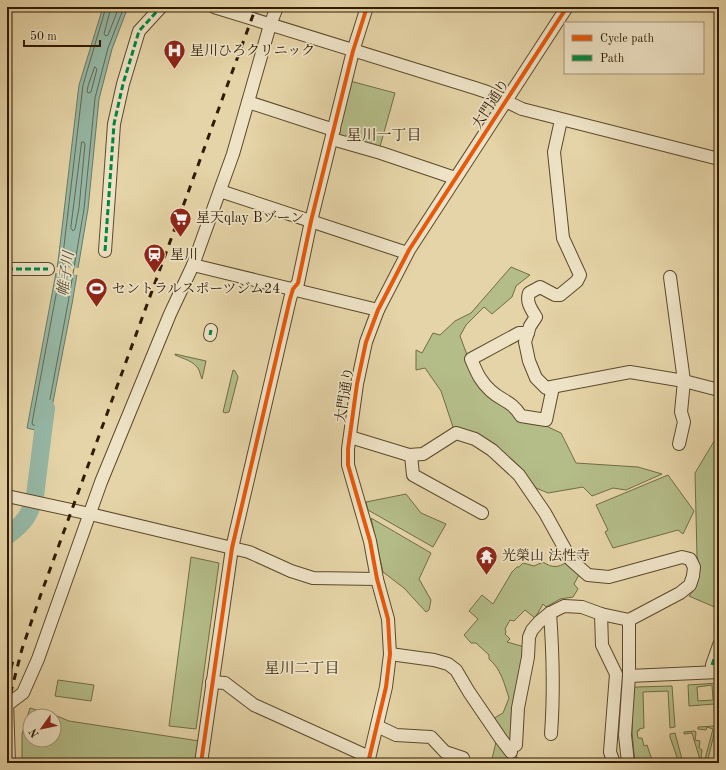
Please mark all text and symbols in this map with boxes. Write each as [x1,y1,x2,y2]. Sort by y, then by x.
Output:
scale bar [24,22,100,48]
legend [564,22,704,74]
text: 50 m [30,30,57,43]
text: Cycle path [600,33,655,45]
hospital icon: 星川ひろクリニック [162,38,188,71]
place label: 星川ひろクリニック [190,43,315,58]
text: Path [600,53,625,65]
street label: 大門通り [469,76,512,131]
district label: 星川一丁目 [346,127,422,144]
supermarket icon: 星天qlay Bゾーン [168,205,194,238]
place label: 星天qlay Bゾーン [196,210,304,225]
station icon: 星川 [142,242,168,275]
place label: 星川 [170,247,198,262]
water label: 帷子川 [54,248,78,297]
sports icon: セントラルスポーツジム24 [83,276,109,309]
place label: セントラルスポーツジム24 [112,281,280,296]
street label: 大門通り [333,366,356,424]
temple icon: 光榮山 法性寺 [473,543,499,576]
place label: 光榮山 法性寺 [502,548,590,563]
district label: 星川二丁目 [264,660,340,677]
north arrow [22,708,62,748]
text: N [28,726,42,739]

